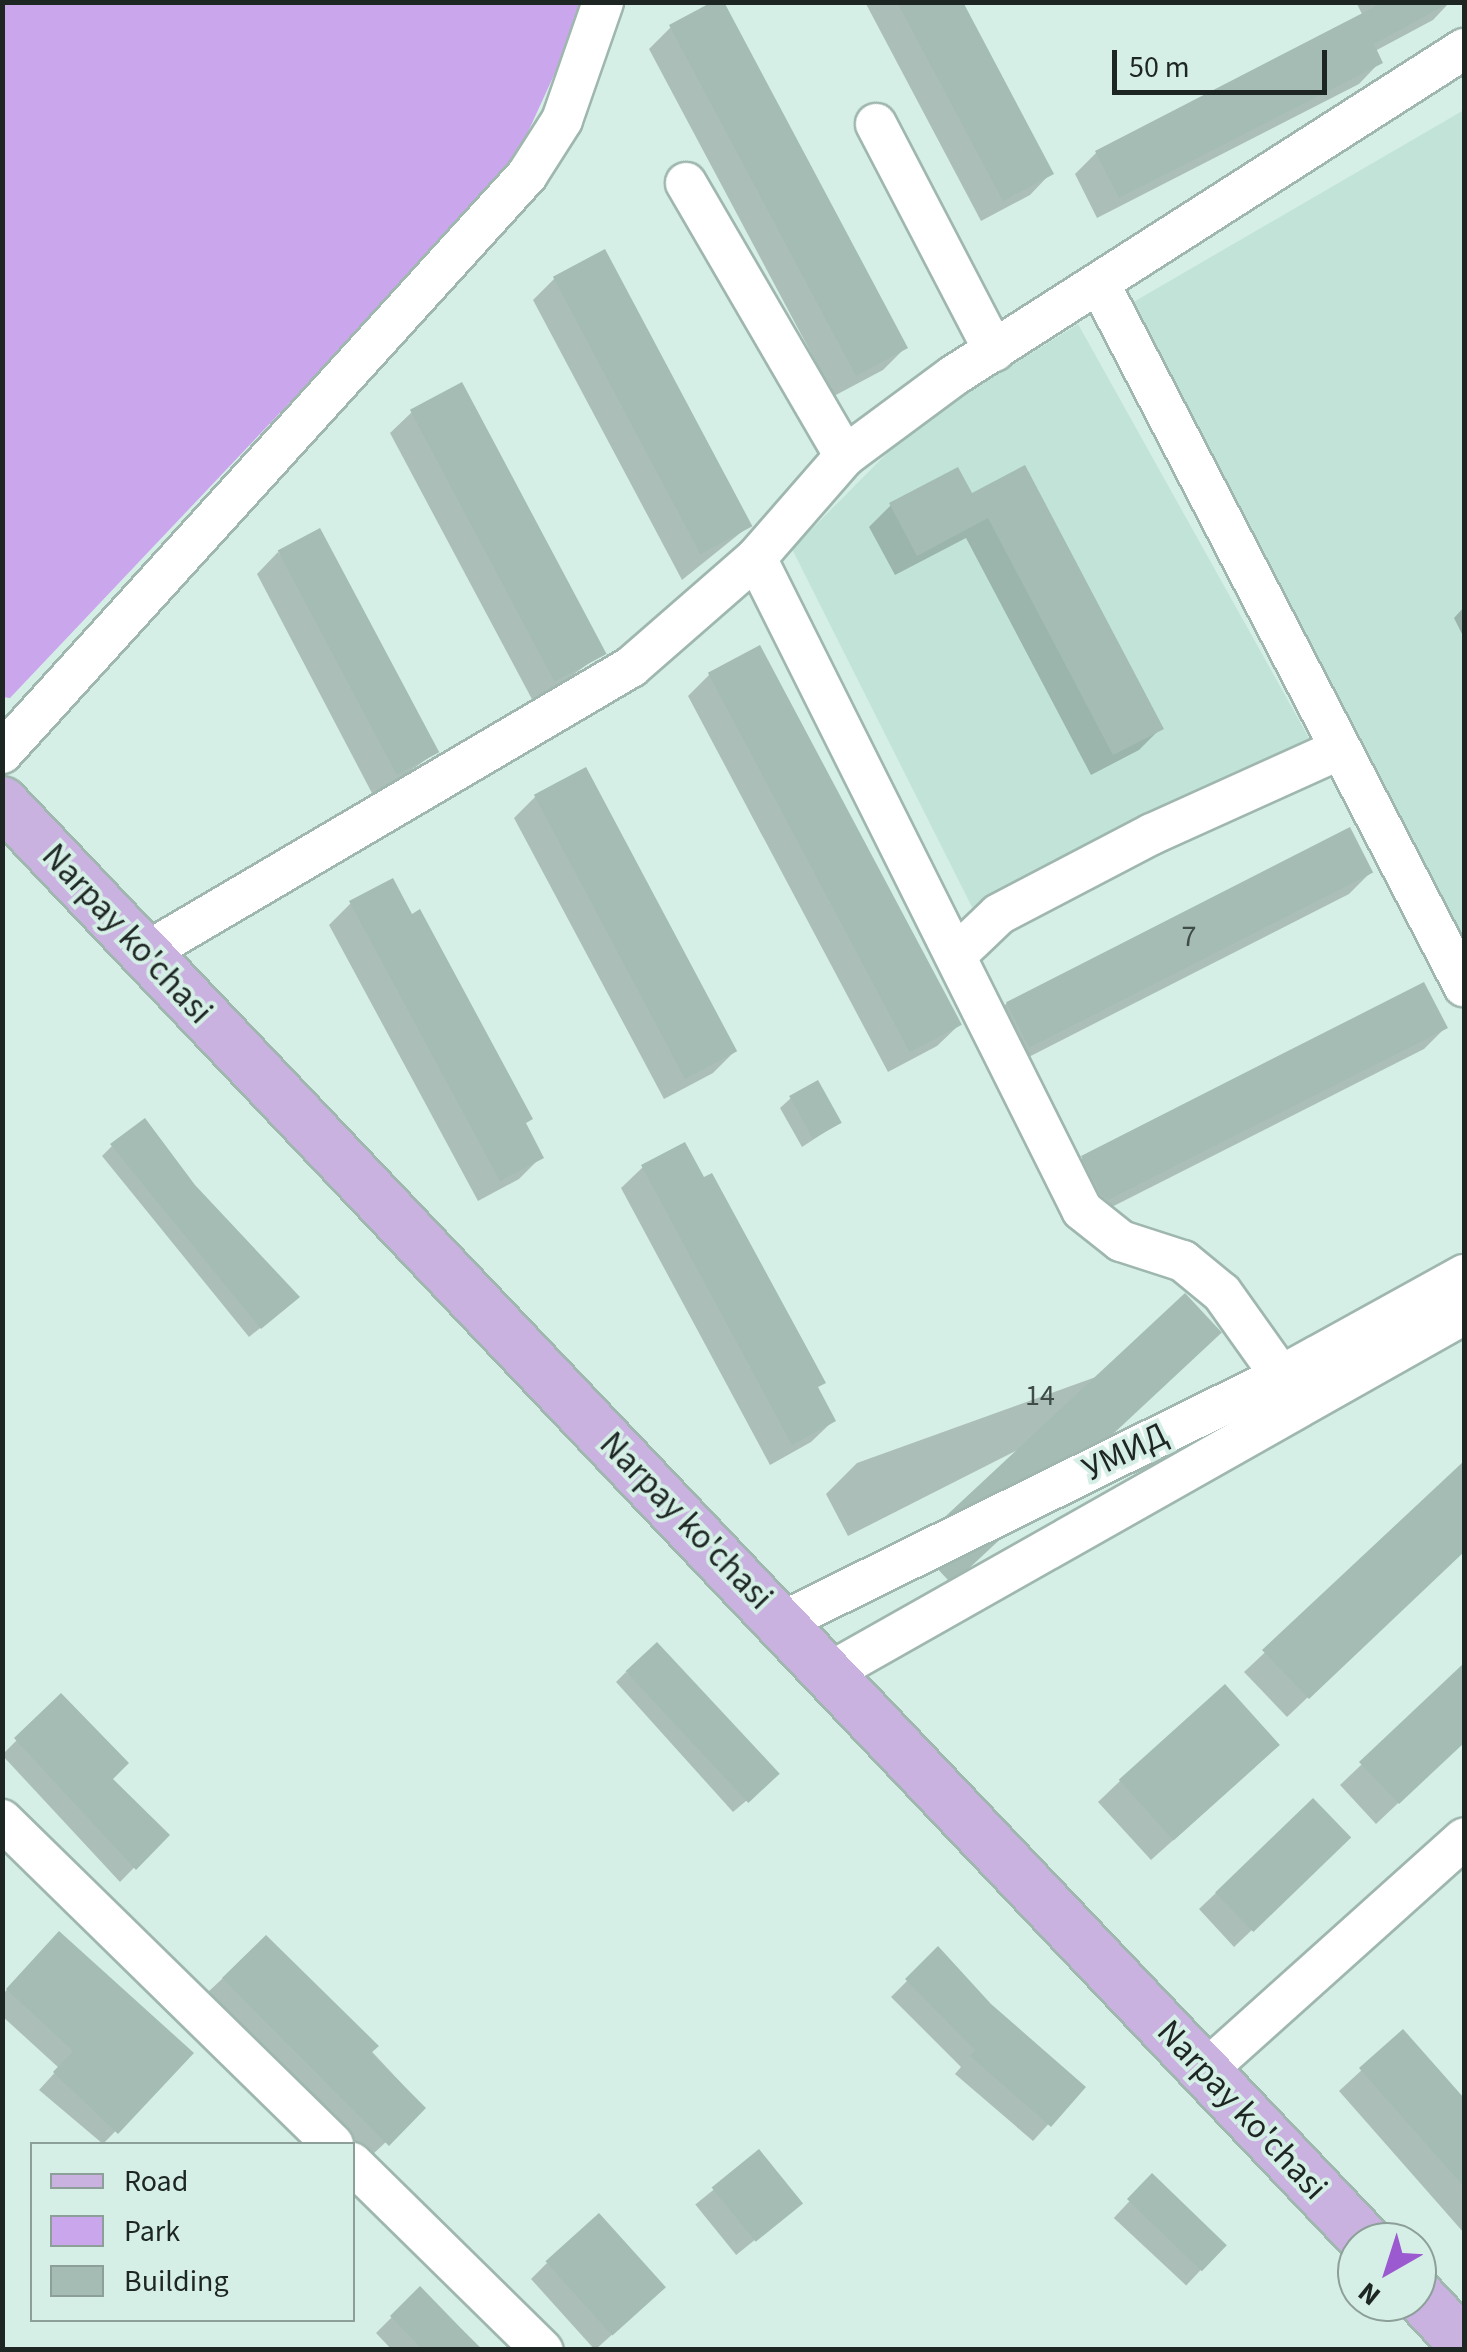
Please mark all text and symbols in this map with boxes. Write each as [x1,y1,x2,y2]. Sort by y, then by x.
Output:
scale bar [1117,30,1332,92]
text: 50 m [1129,46,1190,89]
street label: Narpay ko'chasi [33,835,221,1033]
house number: 7 [1182,919,1196,955]
house number: 14 [1025,1378,1055,1414]
street label: УМИД [1076,1414,1174,1490]
street label: Narpay ko'chasi [591,1423,781,1619]
street label: Narpay ko'chasi [1148,2011,1336,2209]
legend [30,2142,355,2322]
text: Road [124,2160,188,2203]
text: Park [124,2210,180,2253]
north arrow [1337,2222,1437,2322]
text: Building [124,2260,229,2303]
text: N [1350,2272,1389,2315]

